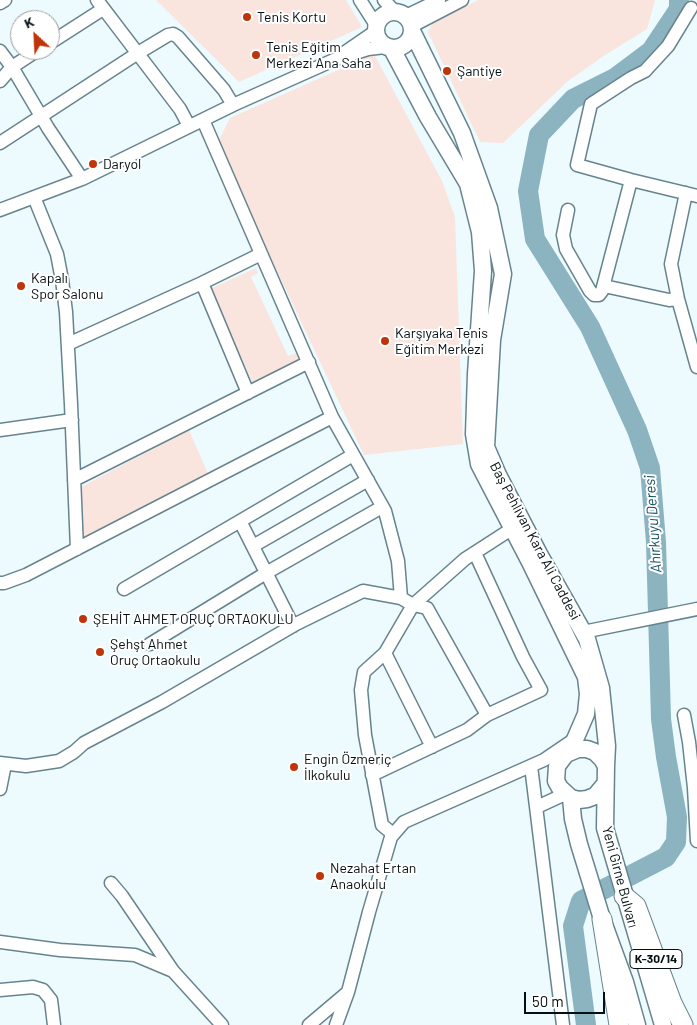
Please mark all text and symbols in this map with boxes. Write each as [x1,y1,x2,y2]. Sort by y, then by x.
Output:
place label: Tenis Kortu [257,9,326,25]
north arrow [10,10,60,60]
marker: Tenis Kortu [241,11,253,23]
text: K [21,12,36,31]
place label: Tenis Eğitim Merkezi Ana Saha [266,39,371,72]
marker: Tenis Eğitim Merkezi Ana Saha [250,49,262,61]
place label: Şantiye [457,63,502,79]
marker: Şantiye [441,65,453,77]
place label: Daryol [103,156,141,172]
marker: Daryol [87,158,99,170]
place label: Kapalı Spor Salonu [31,270,104,302]
marker: Kapalı Spor Salonu [15,280,27,292]
place label: Karşıyaka Tenis Eğitim Merkezi [395,325,488,358]
marker: Karşıyaka Tenis Eğitim Merkezi [379,335,391,347]
street label: Baş Pehlivan Kara Ali Caddesi [486,459,584,623]
water label: Ahırkuyu Deresi [641,475,665,573]
place label: ŞEHİT AHMET ORUÇ ORTAOKULU [93,611,294,627]
marker: ŞEHİT AHMET ORUÇ ORTAOKULU [77,613,89,625]
place label: Şehşt Ahmet Oruç Ortaokulu [110,636,201,669]
marker: Şehşt Ahmet Oruç Ortaokulu [94,646,106,658]
place label: Engin Özmeriç İlkokulu [304,751,391,784]
marker: Engin Özmeriç İlkokulu [288,761,300,773]
street label: Yeni Girne Bulvarı [598,824,642,930]
place label: Nezahat Ertan Anaokulu [330,860,416,892]
marker: Nezahat Ertan Anaokulu [314,870,326,882]
road number: K-30/14 [630,950,682,969]
scale bar [527,982,608,1014]
text: 50 m [532,992,564,1010]

